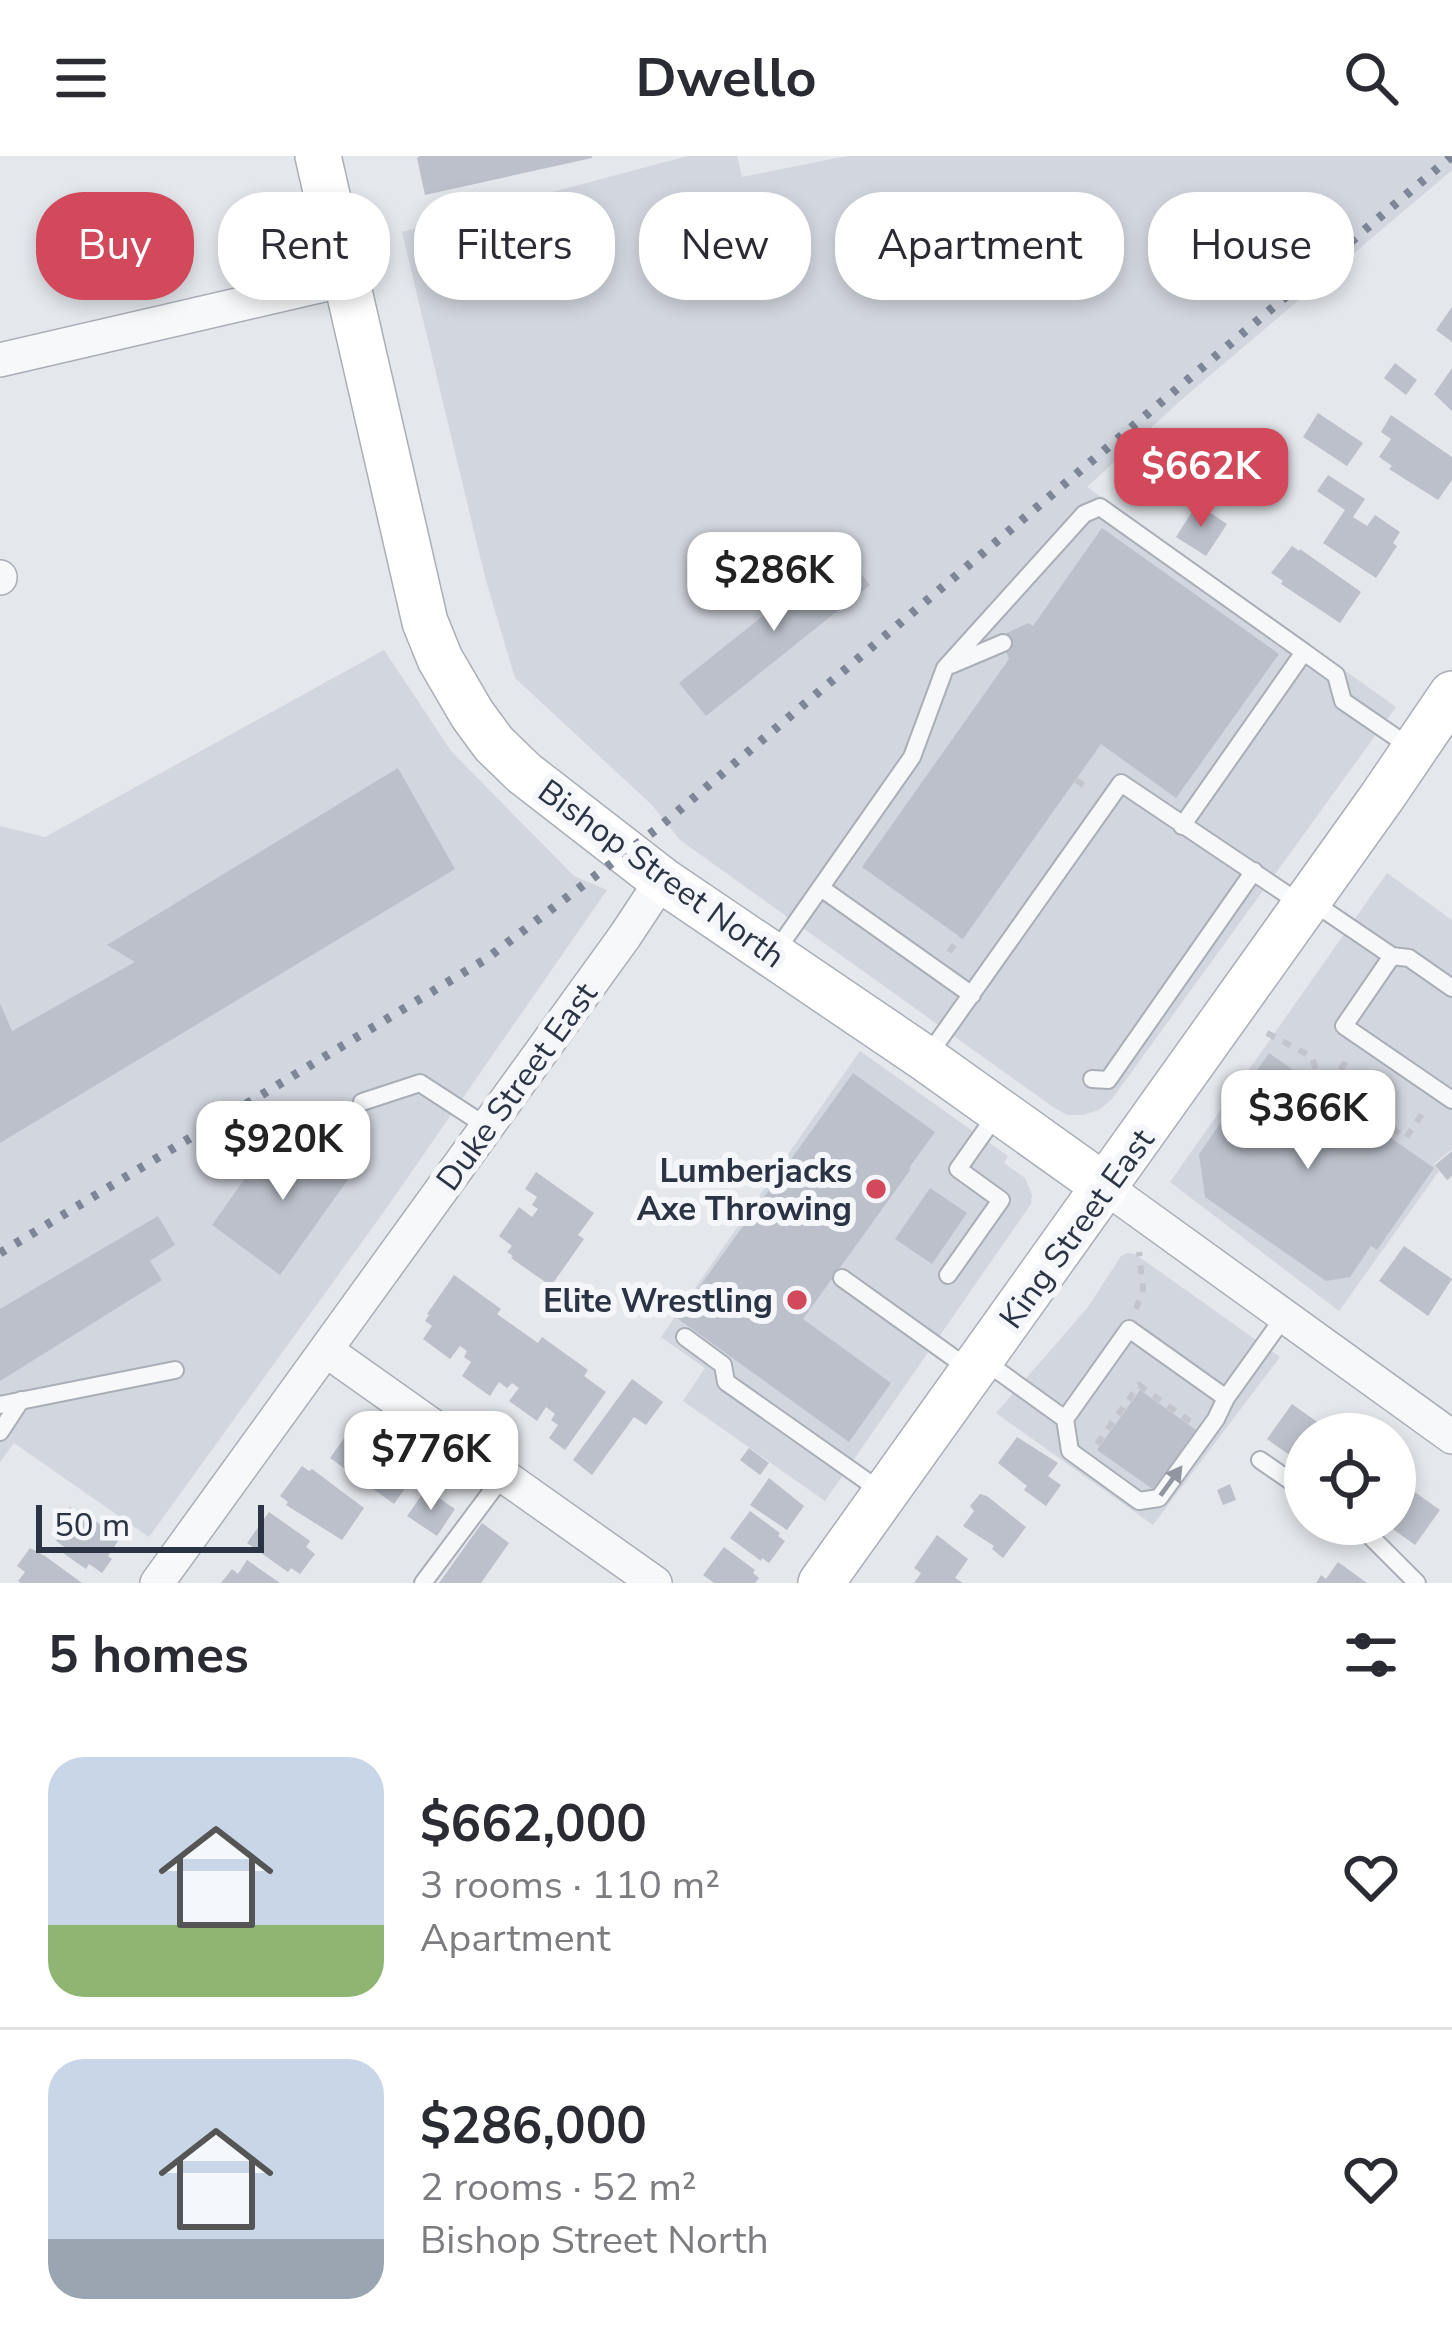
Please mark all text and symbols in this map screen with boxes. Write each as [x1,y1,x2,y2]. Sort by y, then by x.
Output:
text: Dwello [635,41,817,115]
icon: menu [48,45,114,111]
icon: search [1338,45,1404,111]
chip: Buy [36,192,194,300]
chip: Rent [218,192,390,300]
chip: Filters [414,192,615,300]
chip: New [639,192,811,300]
chip: Apartment [835,192,1124,300]
chip: House [1148,192,1354,300]
pin: $662K [1117,428,1285,530]
text: $662K [1141,440,1261,493]
pin: $286K [690,532,858,634]
text: $286K [714,544,834,597]
street label: Bishop Street North [529,769,794,979]
street label: Duke Street East [426,973,608,1200]
pin: $366K [1224,1070,1392,1172]
text: $366K [1248,1082,1368,1135]
pin: $920K [199,1101,367,1203]
text: $920K [223,1113,343,1166]
street label: King Street East [989,1119,1165,1338]
place label: Lumberjacks Axe Throwing [637,1149,852,1232]
marker: Lumberjacks Axe Throwing [863,1176,889,1202]
place label: Elite Wrestling [543,1279,773,1324]
marker: Elite Wrestling [784,1287,810,1313]
pin: $776K [347,1411,515,1513]
map controls [1284,1413,1416,1545]
button: locate [1284,1413,1416,1545]
text: $776K [371,1423,491,1476]
one-way arrow [1159,1465,1183,1497]
scale bar [36,1499,264,1552]
text: 50 m [54,1503,130,1548]
text: 5 homes [48,1620,249,1690]
icon: filters [1338,1622,1404,1688]
text: $662,000 [420,1789,647,1859]
icon: home [144,1805,288,1949]
icon: heart [1338,1844,1404,1910]
text: 3 rooms · 110 m² [420,1859,720,1912]
text: Apartment [420,1912,610,1965]
text: $286,000 [420,2091,647,2161]
icon: home [144,2107,288,2251]
icon: heart [1338,2146,1404,2212]
text: 2 rooms · 52 m² [420,2161,697,2214]
text: Bishop Street North [420,2214,769,2267]

